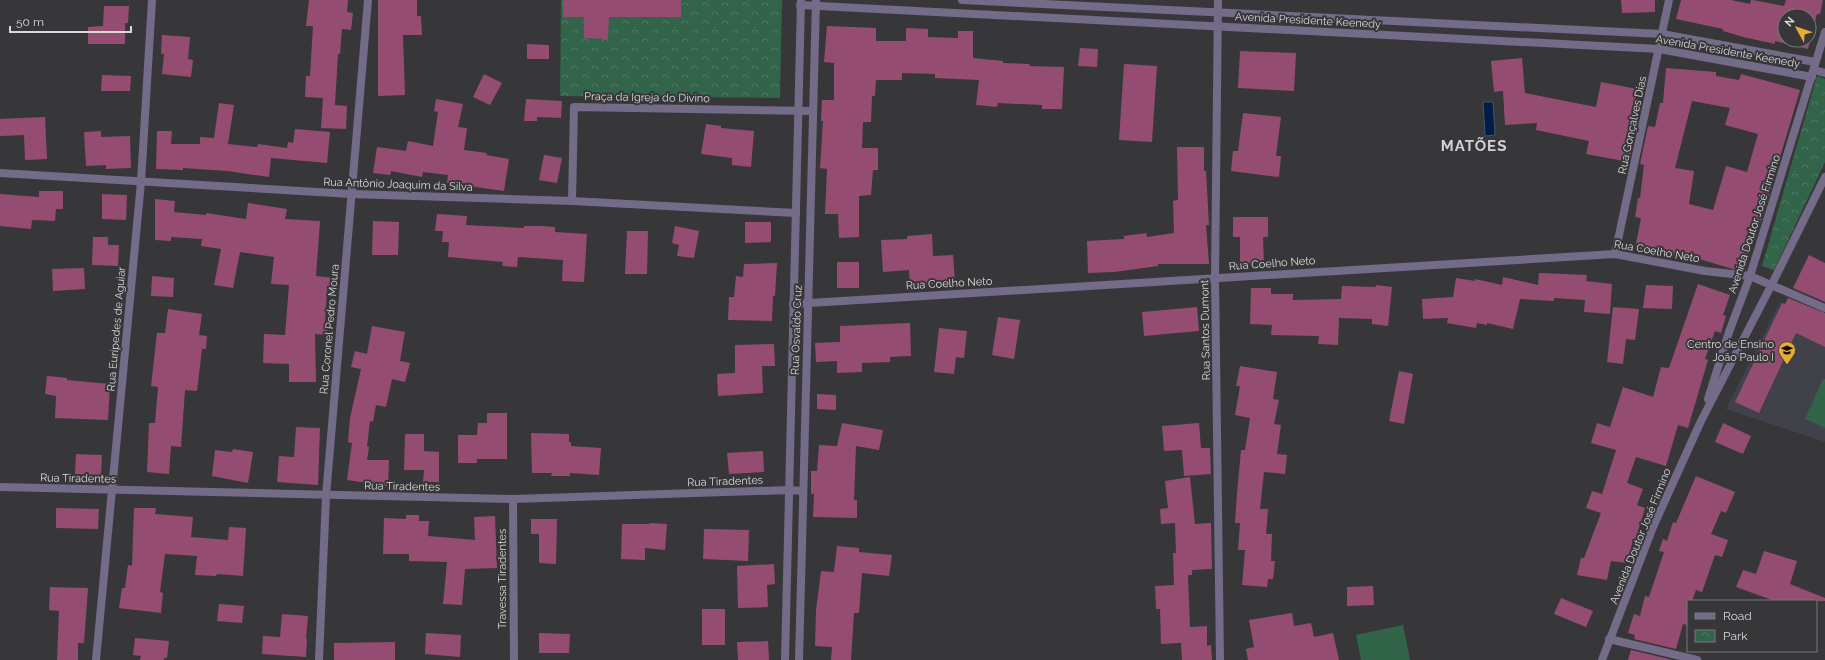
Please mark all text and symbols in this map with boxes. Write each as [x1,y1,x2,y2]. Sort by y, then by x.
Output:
scale bar [10,8,131,34]
north arrow [1777,8,1817,48]
street label: Avenida Presidente Keenedy [1235,10,1381,31]
text: N [1782,14,1797,29]
text: 50 m [16,15,44,29]
street label: Avenida Presidente Keenedy [1655,32,1801,71]
street label: Rua Gonçalves Dias [1616,75,1649,175]
street label: Praça da Igreja do Divino [584,90,710,105]
district label: MATÕES [1441,137,1507,155]
street label: Avenida Doutor José Firmino [1726,153,1783,295]
street label: Rua Antônio Joaquim da Silva [323,175,473,194]
street label: Rua Coelho Neto [1613,238,1701,265]
street label: Rua Coelho Neto [1228,254,1316,273]
street label: Rua Coronel Pedro Moura [317,263,342,395]
street label: Rua Eurípedes de Aguiar [105,266,128,392]
street label: Rua Coelho Neto [905,275,993,292]
street label: Rua Santos Dumont [1198,279,1213,381]
street label: Rua Osvaldo Cruz [788,284,805,375]
place label: Centro de Ensino João Paulo I [1687,338,1774,364]
school or university icon: Centro de Ensino João Paulo I [1777,340,1797,365]
street label: Avenida Doutor José Firmino [1607,466,1674,606]
street label: Rua Tiradentes [40,471,116,486]
street label: Rua Tiradentes [687,474,763,489]
street label: Rua Tiradentes [364,479,440,494]
street label: Travessa Tiradentes [496,529,509,629]
legend [1687,600,1817,652]
text: Road [1723,609,1752,623]
text: Park [1723,629,1748,643]

